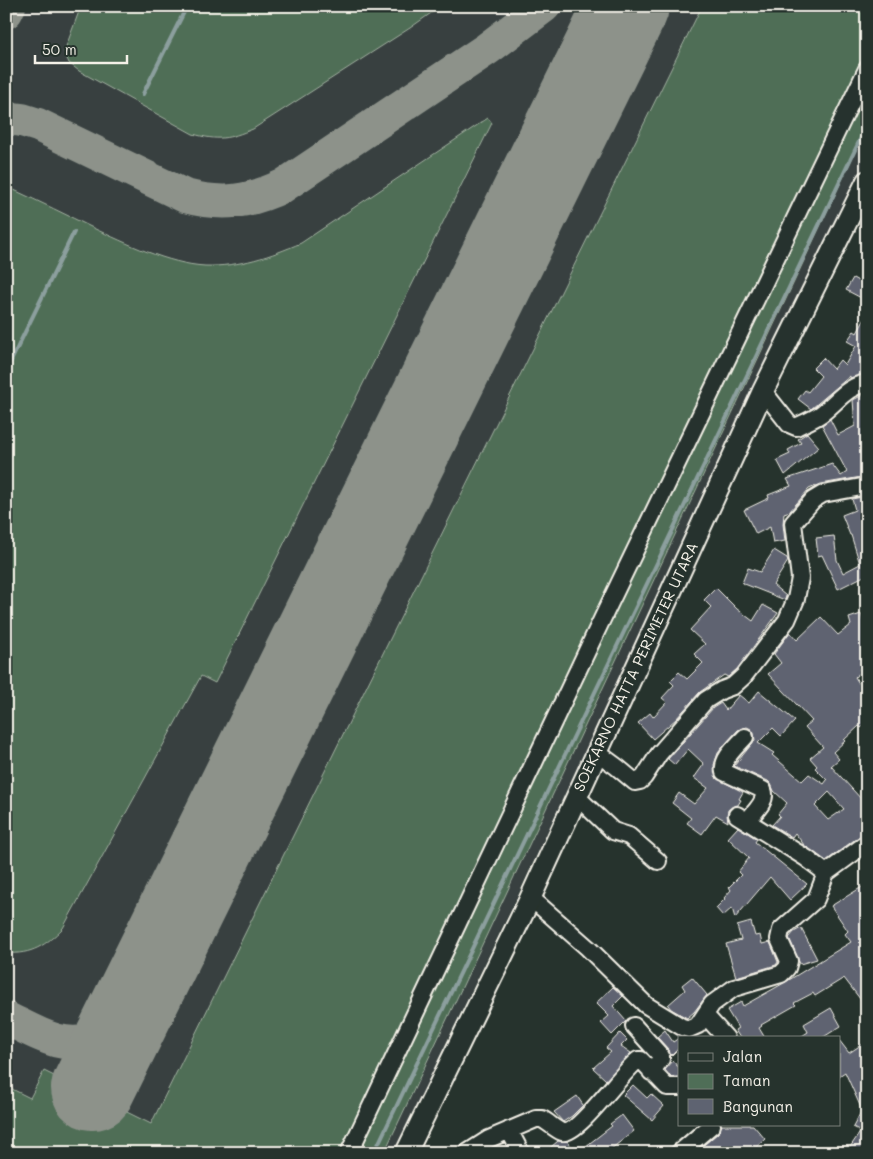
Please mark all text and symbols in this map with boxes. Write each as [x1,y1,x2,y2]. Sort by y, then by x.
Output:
scale bar [35,32,128,64]
text: 50 m [42,39,77,59]
street label: SOEKARNO HATTA PERIMETER UTARA [568,538,702,795]
legend [678,1036,840,1126]
text: Jalan [723,1046,762,1066]
text: Taman [723,1070,770,1090]
text: Bangunan [723,1096,793,1116]

